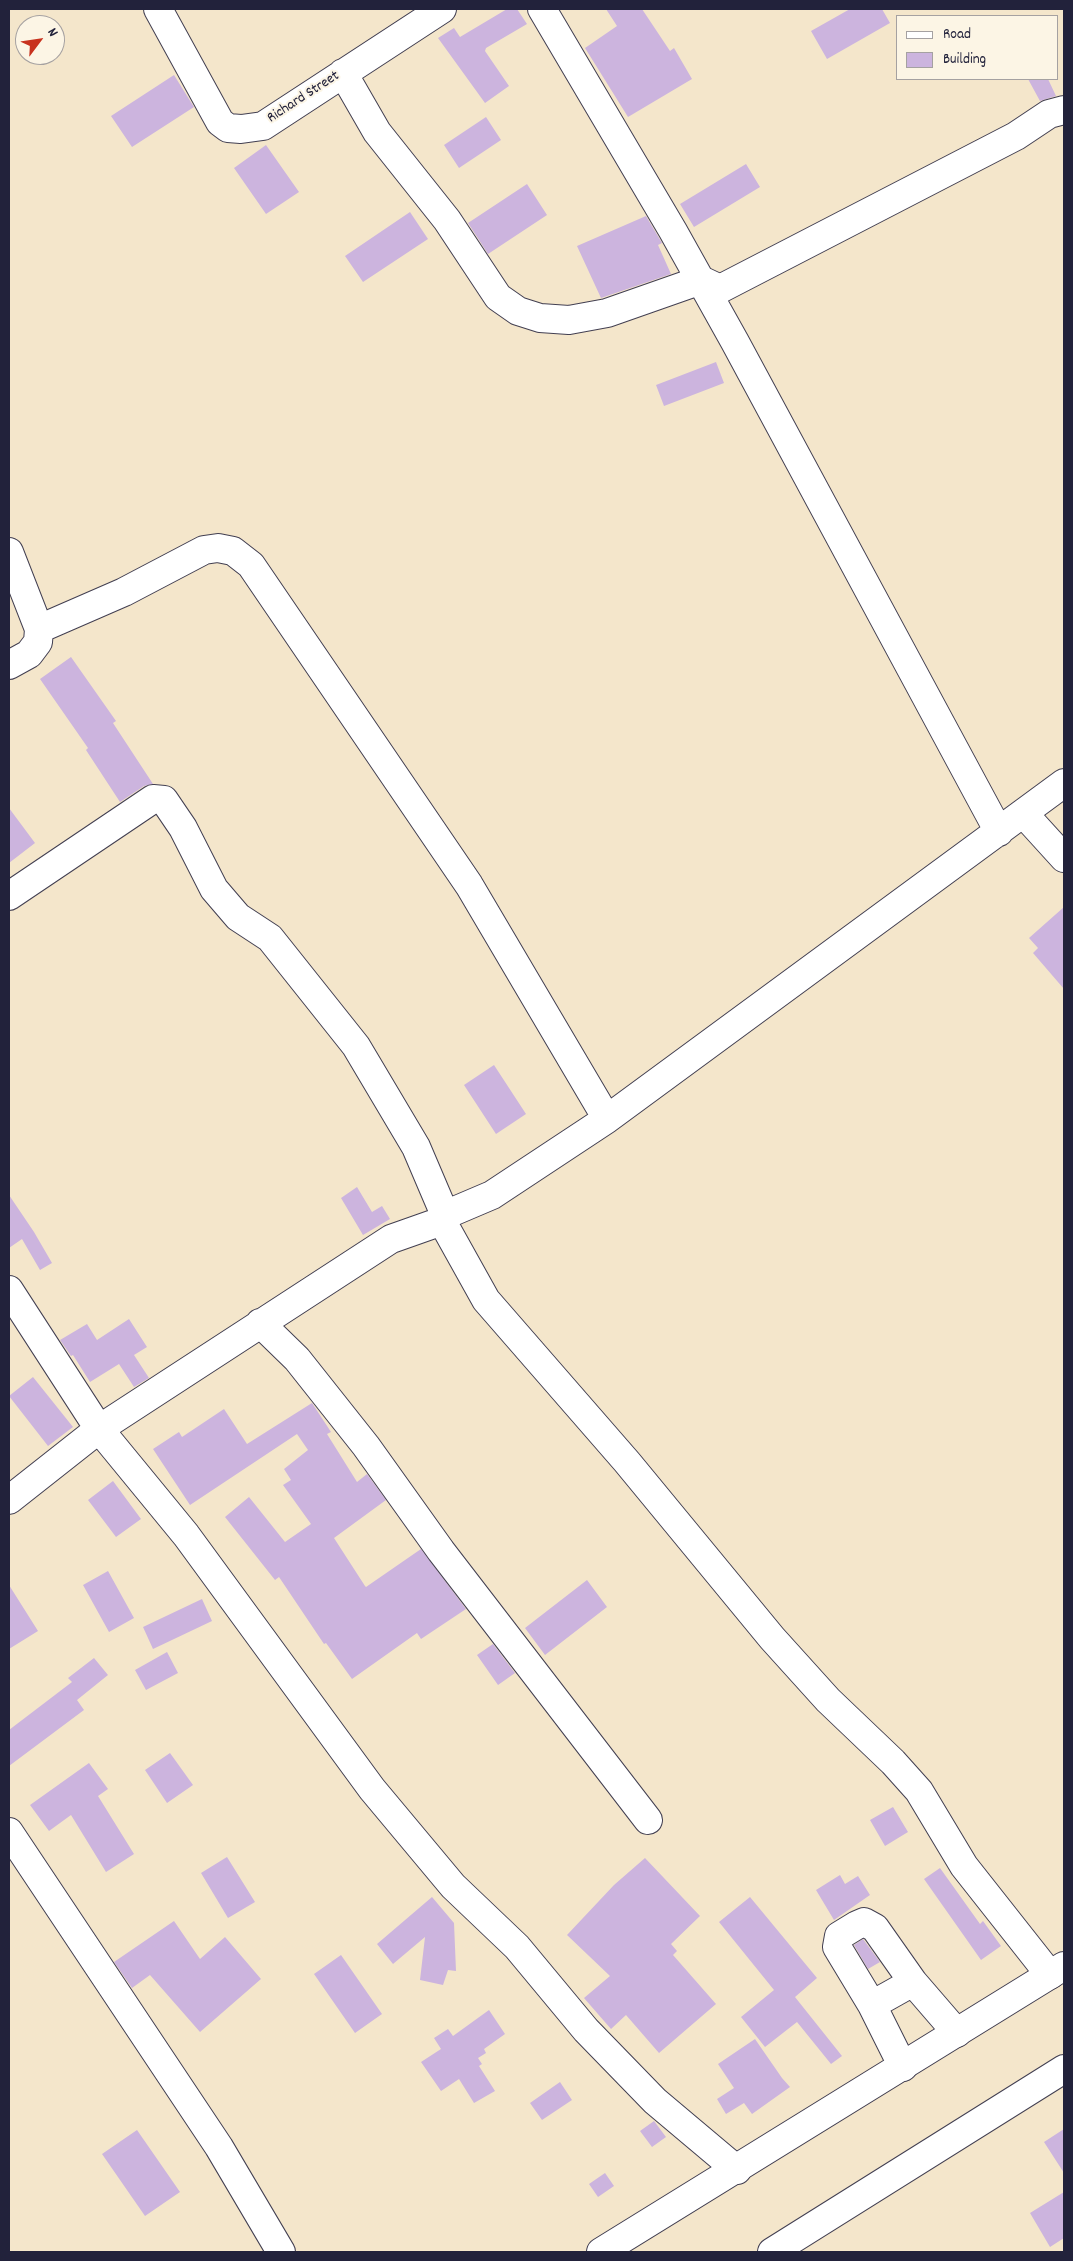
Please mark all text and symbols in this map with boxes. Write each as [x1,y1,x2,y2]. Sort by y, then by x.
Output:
north arrow [15,15,65,65]
legend [896,15,1058,80]
text: Road [943,24,971,46]
text: N [42,25,62,41]
text: Building [943,49,986,71]
street label: Richard Street [265,68,343,128]

